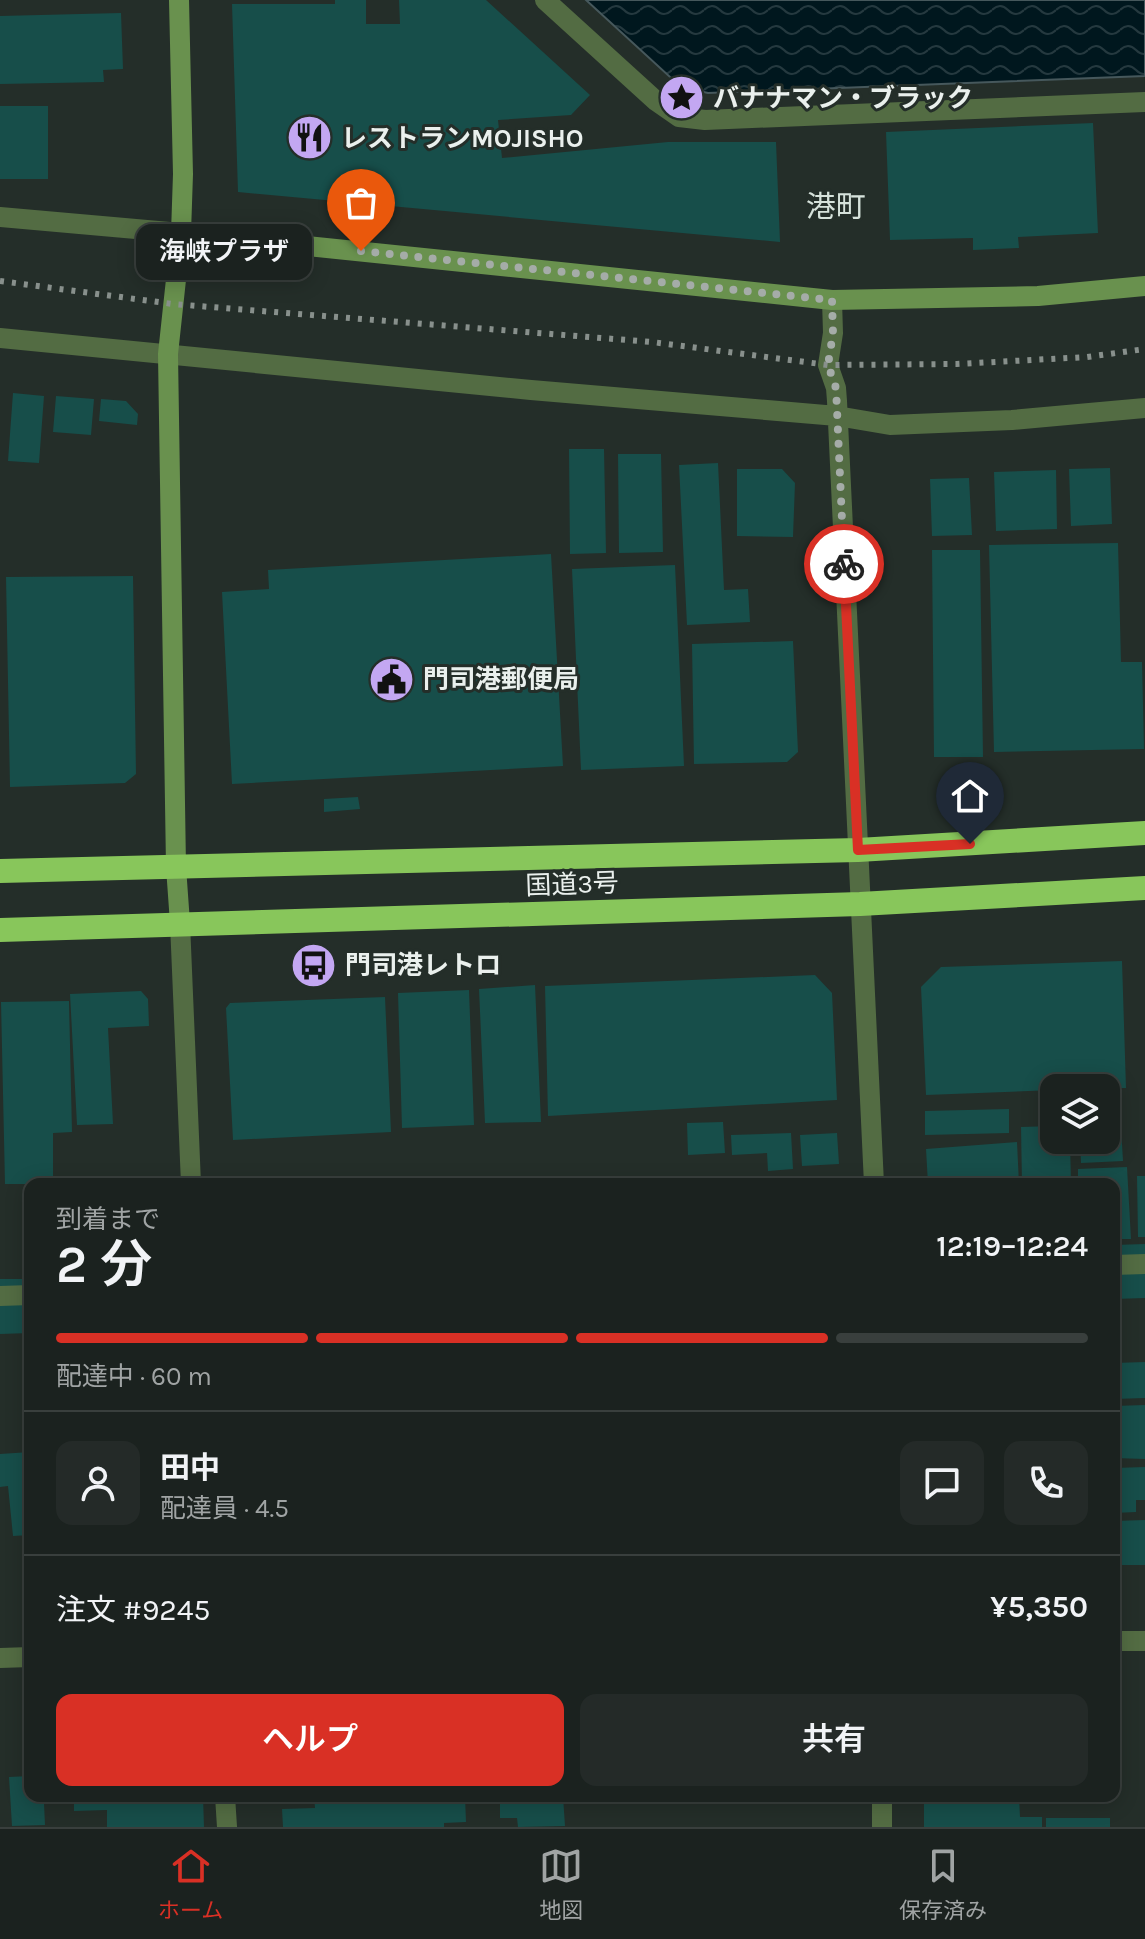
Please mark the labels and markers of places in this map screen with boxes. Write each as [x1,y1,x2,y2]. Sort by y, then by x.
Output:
place icon: バナナマン・ブラック [658,74,706,122]
place label: バナナマン・ブラック [713,83,973,114]
restaurant icon: レストランMOJISHO [286,114,334,162]
place label: レストランMOJISHO [341,123,584,154]
pin [327,169,395,251]
callout: 海峡プラザ [137,223,313,279]
public building icon: 門司港郵便局 [368,655,416,703]
place label: 門司港郵便局 [423,664,579,695]
pin [936,762,1004,844]
bus stop icon: 門司港レトロ [290,941,338,989]
place label: 門司港レトロ [345,950,501,981]

